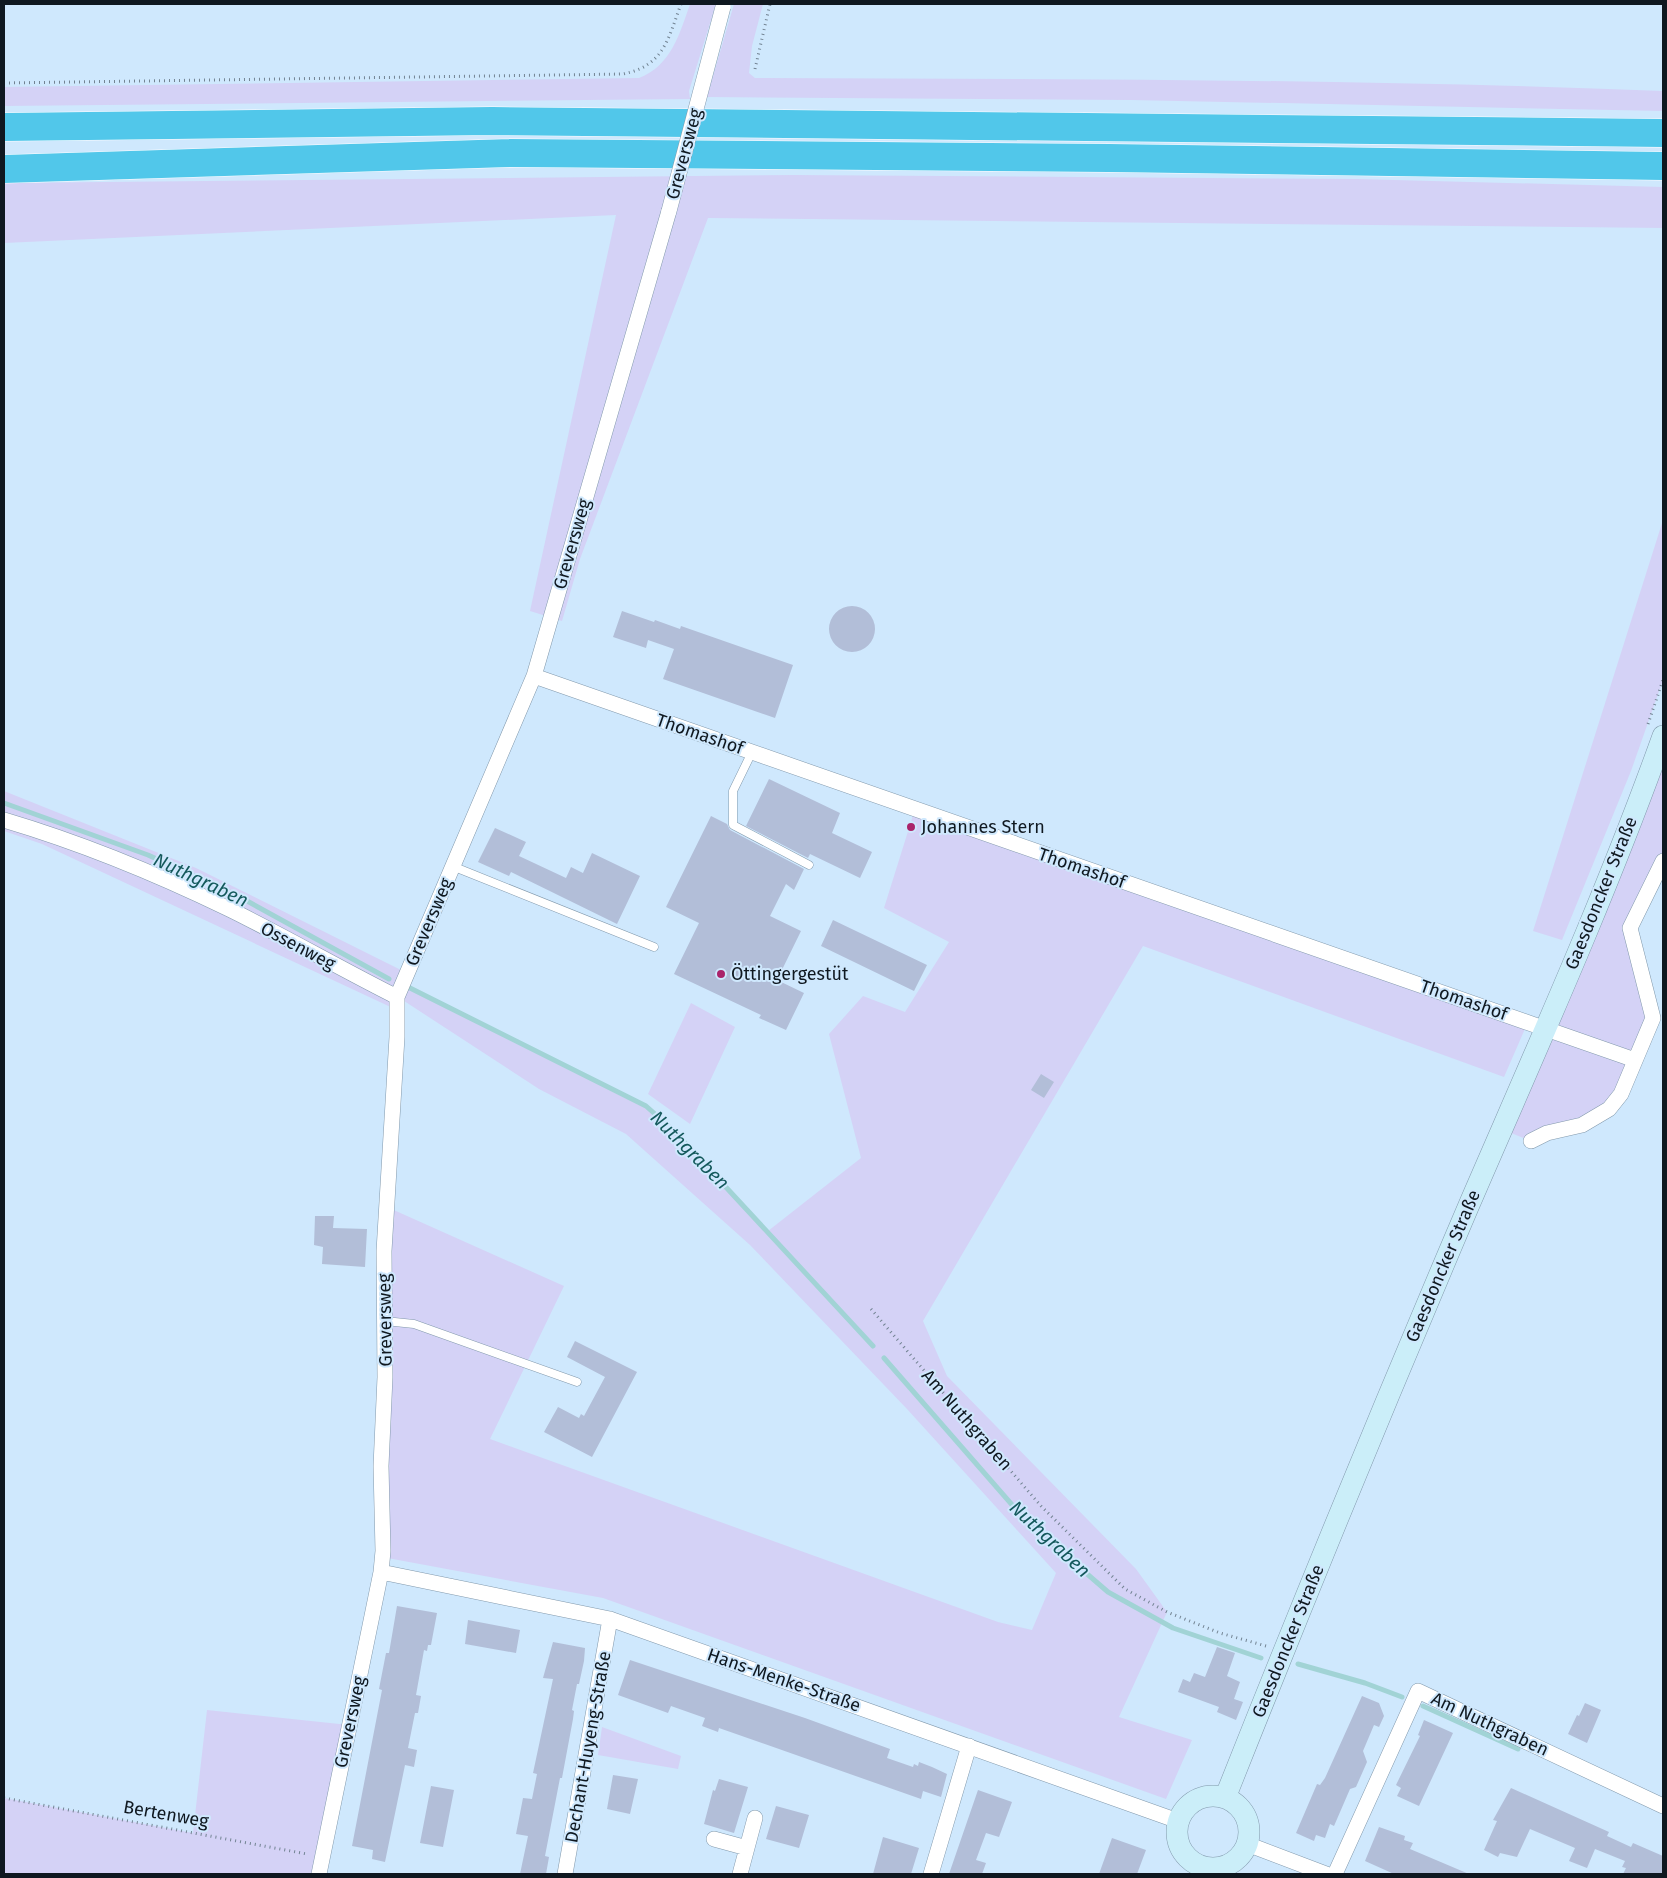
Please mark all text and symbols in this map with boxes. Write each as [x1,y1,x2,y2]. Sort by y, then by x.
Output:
street label: Greversweg [661,106,707,202]
street label: Greversweg [549,496,596,592]
street label: Thomashof [653,709,748,760]
street label: Gaesdoncker Straße [1560,813,1642,973]
place label: Johannes Stern [921,816,1045,838]
marker: Johannes Stern [905,821,917,833]
street label: Thomashof [1035,843,1130,894]
water label: Nuthgraben [150,848,252,912]
street label: Greversweg [401,874,458,969]
street label: Ossenweg [257,917,340,975]
place label: Öttingergestüt [731,963,849,985]
marker: Öttingergestüt [715,968,727,980]
street label: Thomashof [1417,975,1512,1026]
water label: Nuthgraben [646,1106,734,1194]
street label: Gaesdoncker Straße [1401,1187,1485,1345]
street label: Greversweg [373,1273,397,1367]
street label: Am Nuthgraben [917,1365,1017,1475]
water label: Nuthgraben [1005,1496,1095,1582]
street label: Gaesdoncker Straße [1247,1561,1329,1721]
street label: Hans-Menke-Straße [704,1643,864,1717]
street label: Dechant-Huyeng-Straße [560,1649,616,1845]
street label: Greversweg [330,1674,371,1770]
street label: Am Nuthgraben [1428,1687,1552,1761]
street label: Bertenweg [122,1796,211,1832]

